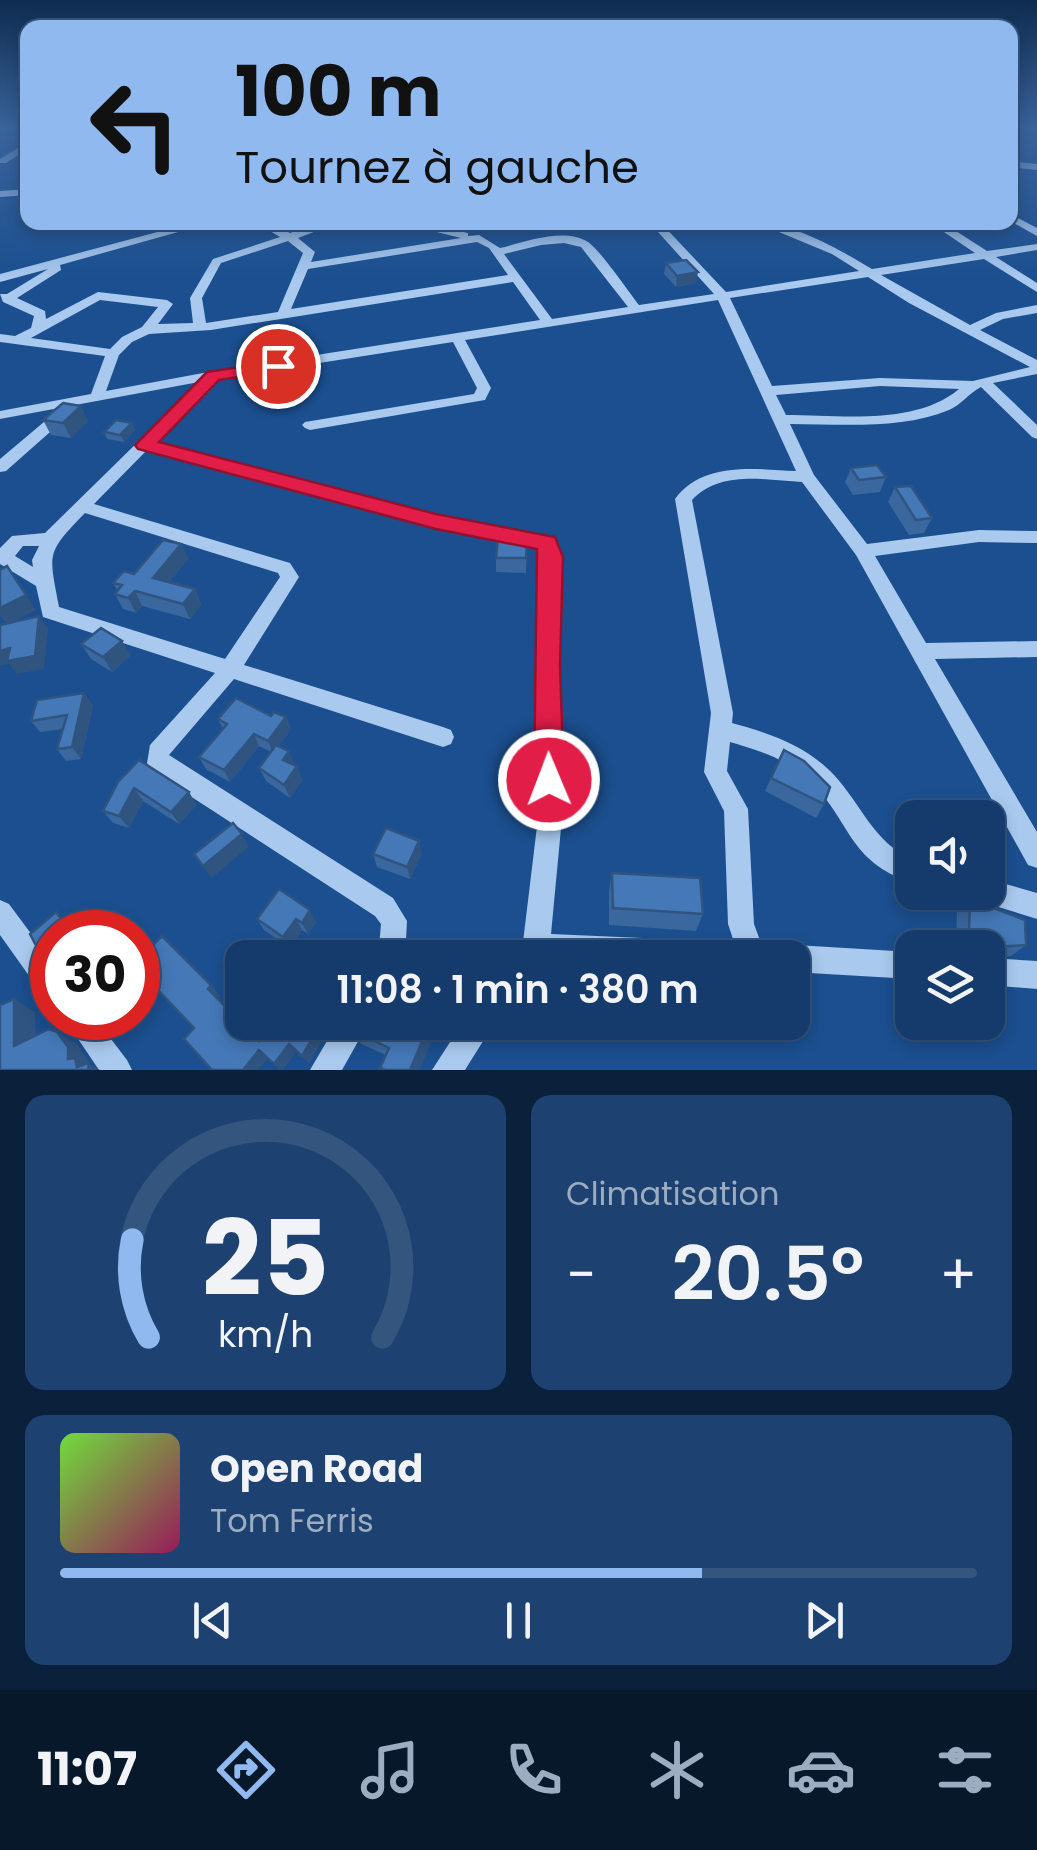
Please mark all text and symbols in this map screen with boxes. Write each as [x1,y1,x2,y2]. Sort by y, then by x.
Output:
text: 100 m [235,42,442,141]
icon: left [70,60,200,190]
text: Tournez à gauche [235,136,639,199]
pin [236,324,321,409]
icon: arrive [251,339,306,394]
position arrow [497,728,601,832]
map controls [895,800,1005,1040]
button: sound [895,800,1005,910]
speed limit sign: 30 [30,910,160,1040]
button: layers [895,930,1005,1040]
text: 11:08 · 1 min · 380 m [336,963,699,1016]
text: Climatisation [566,1171,779,1216]
text: 25 [202,1186,329,1331]
text: 20.5° [672,1221,864,1326]
text: − [566,1236,596,1313]
text: + [939,1236,977,1313]
text: km/h [218,1309,313,1360]
text: Open Road [210,1442,423,1495]
text: Tom Ferris [210,1498,374,1543]
icon: previous [185,1593,240,1648]
icon: pause [491,1593,546,1648]
icon: next [797,1593,852,1648]
icon: directions [211,1735,281,1805]
icon: music [355,1735,425,1805]
icon: phone [499,1735,569,1805]
icon: climate [642,1735,712,1805]
icon: car [786,1735,856,1805]
icon: filters [930,1735,1000,1805]
text: 11:07 [37,1738,137,1801]

